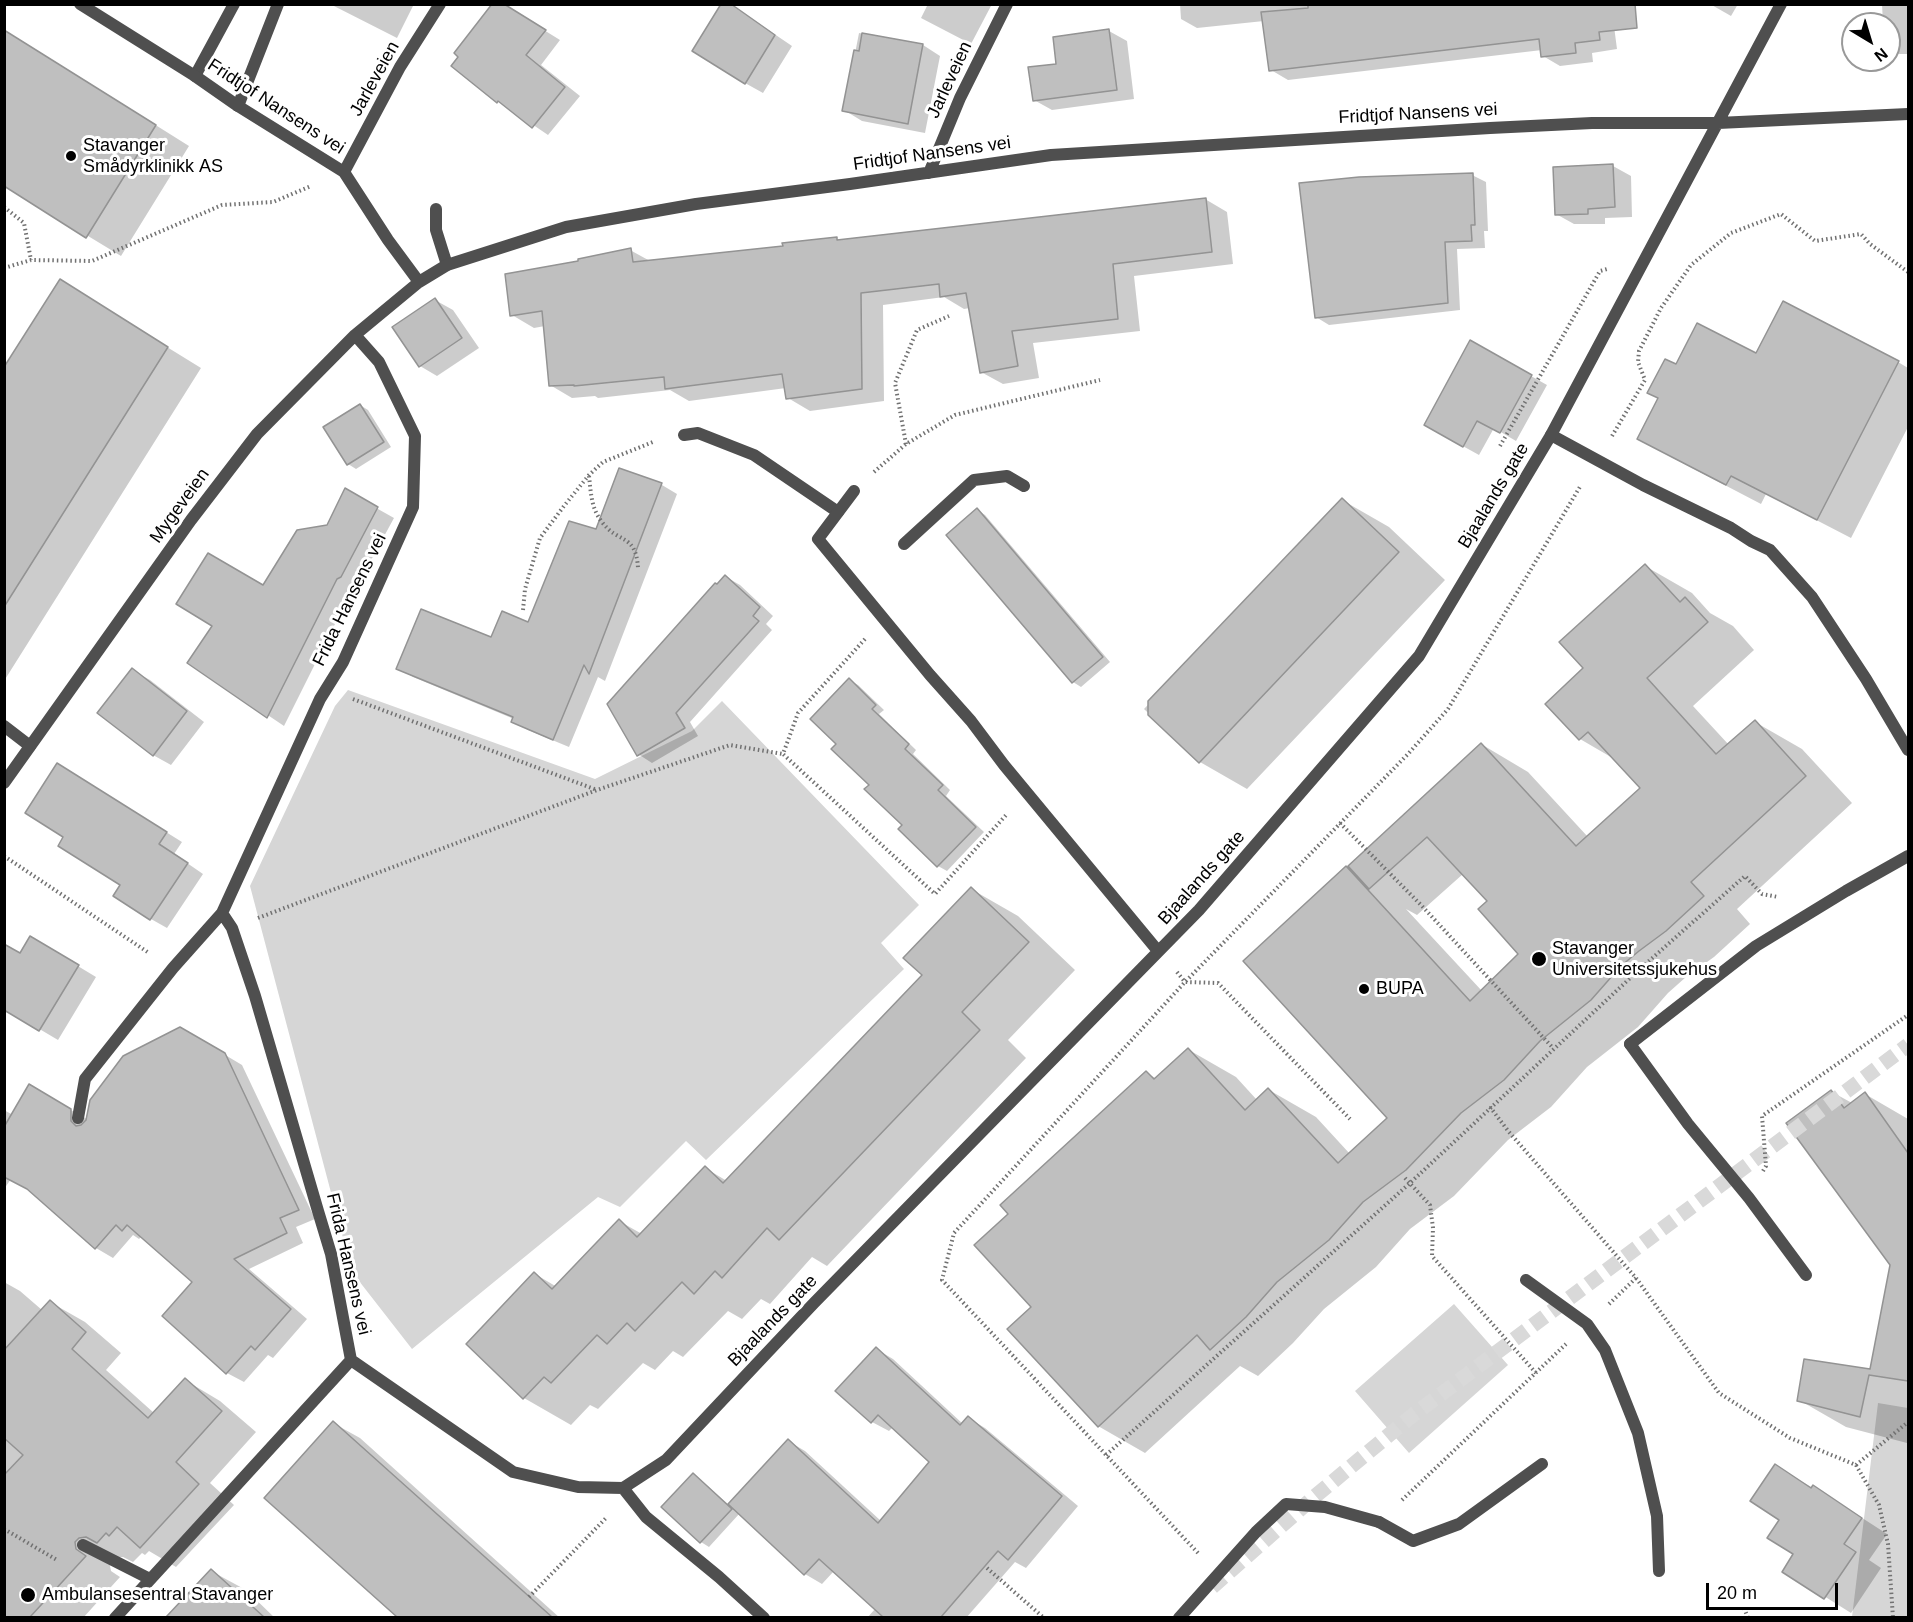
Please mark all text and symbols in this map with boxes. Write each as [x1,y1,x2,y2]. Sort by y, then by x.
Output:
north arrow [1841,12,1901,72]
street label: Jarleveien [346,38,404,120]
street label: Jarleveien [923,38,977,122]
text: N [1871,45,1891,65]
street label: Fridtjof Nansens vei [203,55,349,159]
street label: Fridtjof Nansens vei [1338,99,1498,129]
street label: Fridtjof Nansens vei [852,132,1012,176]
place label: Stavanger Smådyrklinikk AS [83,135,223,178]
marker: Stavanger Smådyrklinikk AS [64,149,78,163]
street label: Bjaalands gate [1454,439,1534,553]
street label: Mygeveien [146,464,214,548]
street label: Frida Hansens vei [308,530,392,670]
street label: Bjaalands gate [1154,827,1250,929]
place label: Stavanger Universitetssjukehus [1552,938,1717,980]
marker: Stavanger Universitetssjukehus [1530,950,1548,968]
place label: BUPA [1376,978,1424,1000]
marker: BUPA [1357,982,1371,996]
street label: Frida Hansens vei [321,1191,375,1337]
street label: Bjaalands gate [724,1271,822,1371]
scale bar [1709,1571,1841,1609]
text: 20 m [1717,1583,1757,1603]
place label: Ambulansesentral Stavanger [42,1584,273,1606]
marker: Ambulansesentral Stavanger [19,1586,37,1604]

